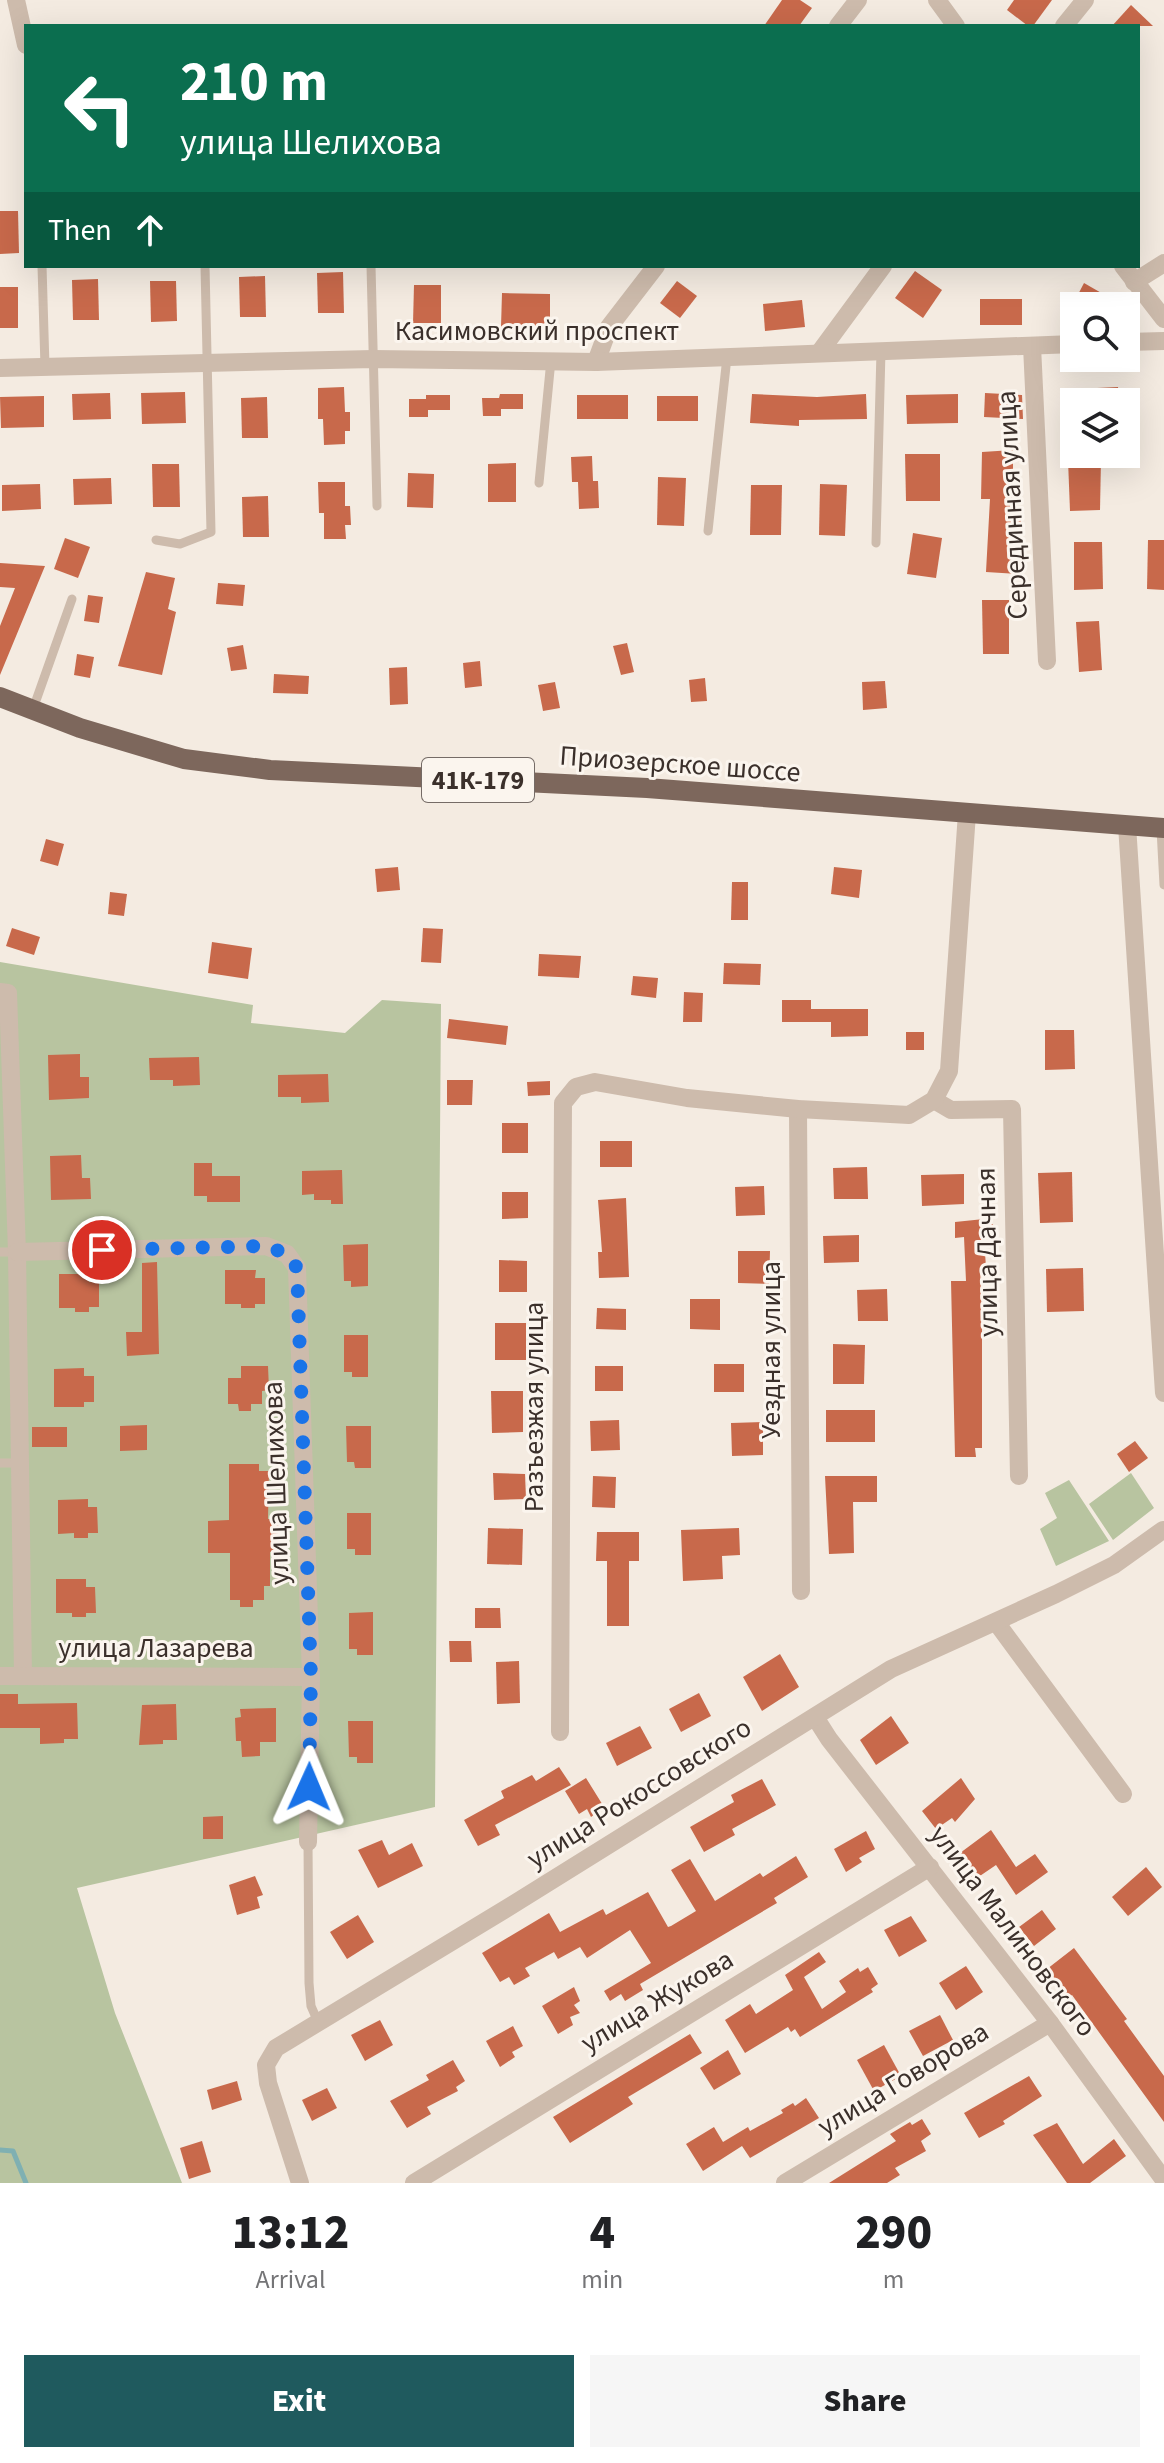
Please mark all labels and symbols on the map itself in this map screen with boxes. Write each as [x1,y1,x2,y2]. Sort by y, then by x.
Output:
street label: Касимовский проспект [395,311,679,351]
street label: Серединная улица [986,390,1038,620]
street label: Приозерское шоссе [558,736,802,792]
road number: 41К-179 [422,758,534,802]
street label: улица Дачная [966,1167,1008,1337]
pin [68,1216,136,1284]
street label: Уездная улица [751,1261,791,1439]
street label: Разъезжая улица [514,1302,554,1512]
street label: улица Шелихова [252,1381,300,1585]
street label: улица Лазарева [58,1628,254,1668]
street label: улица Рокоссовского [519,1708,759,1878]
position arrow [267,1745,351,1829]
street label: улица Малиновского [920,1817,1106,2045]
street label: улица Жукова [573,1940,741,2062]
street label: улица Говорова [810,2012,996,2146]

